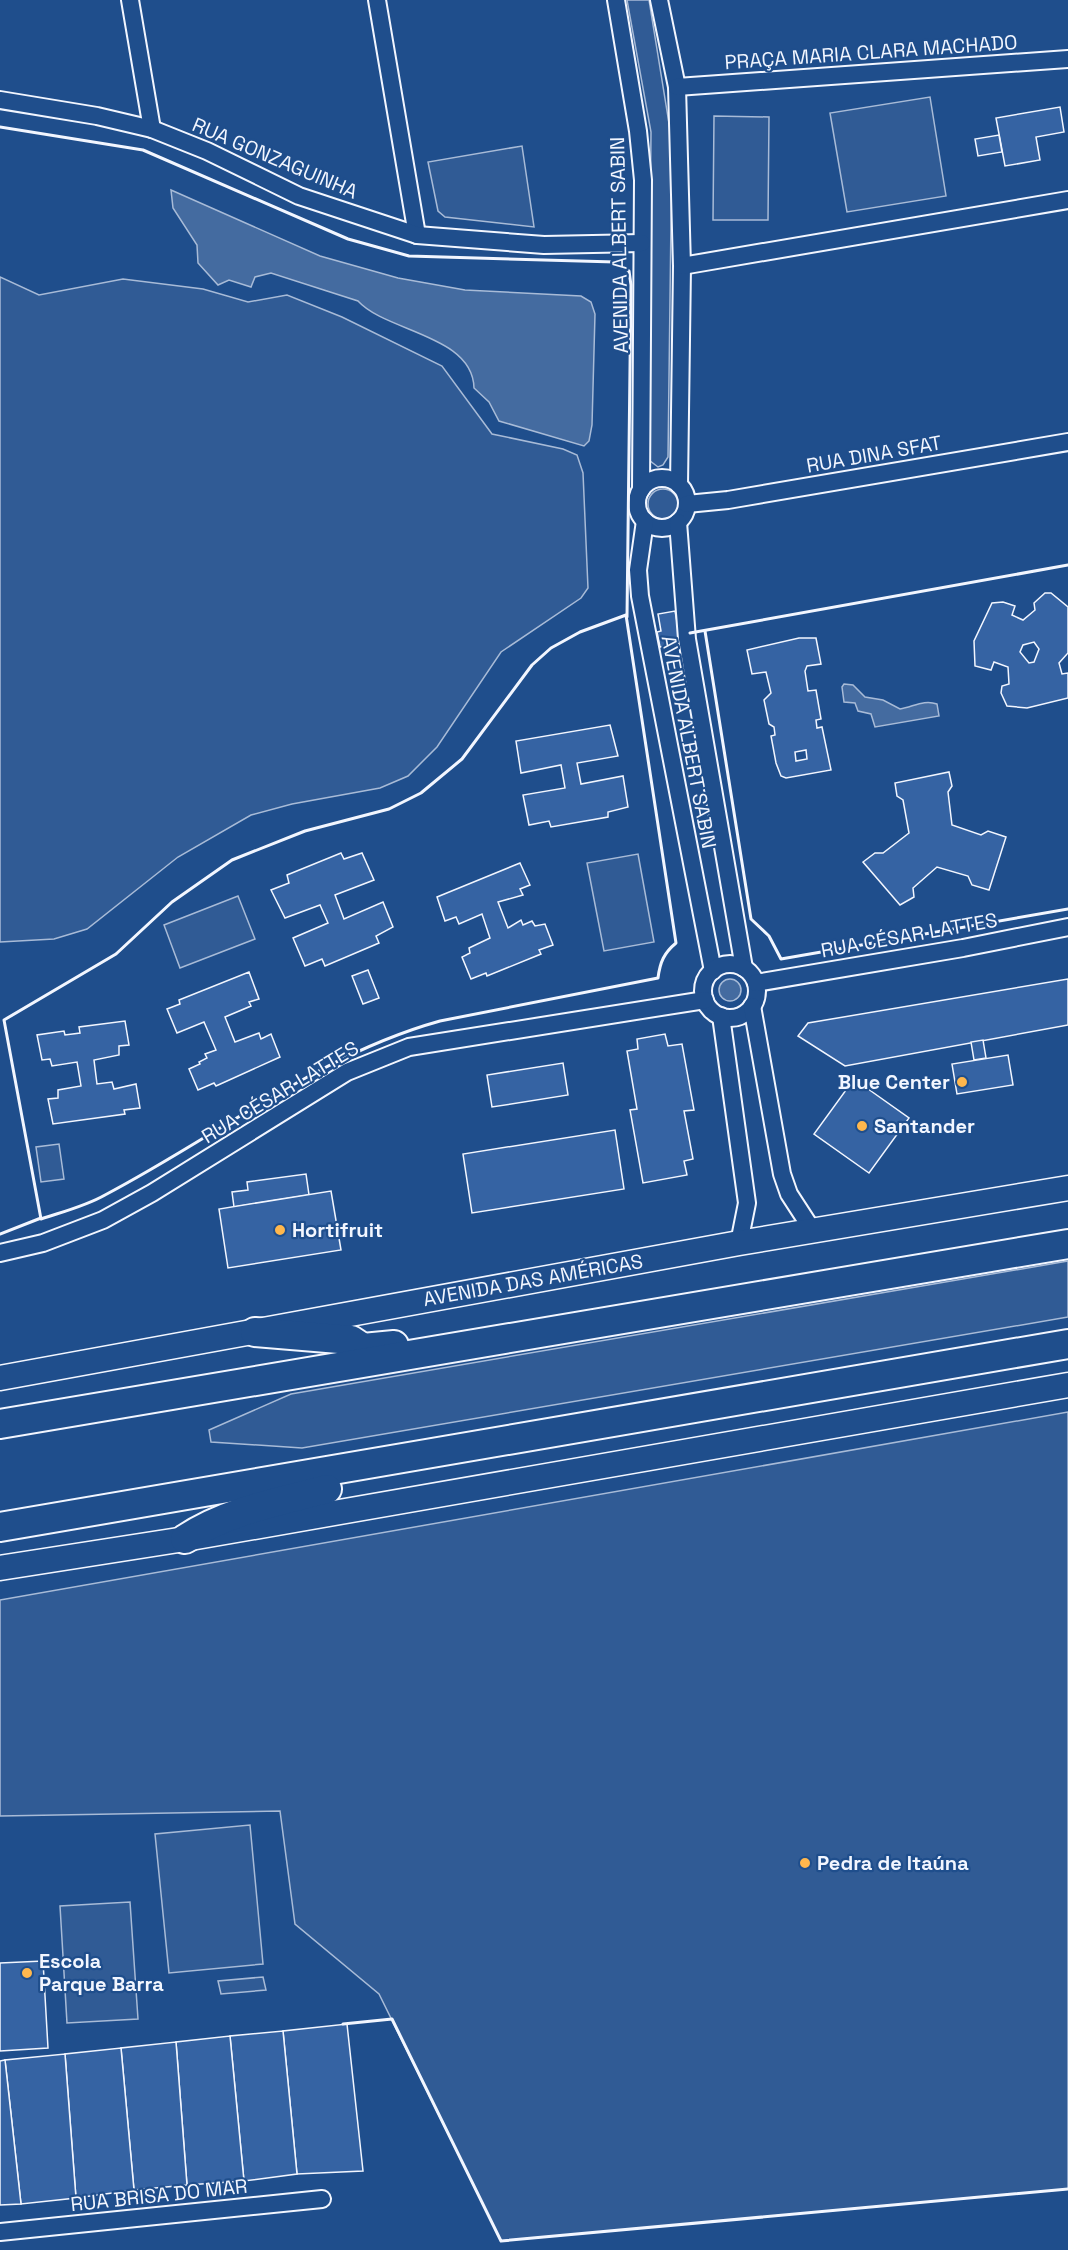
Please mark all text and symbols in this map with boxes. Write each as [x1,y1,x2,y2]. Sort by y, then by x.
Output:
street label: PRAÇA MARIA CLARA MACHADO [724,29,1018,75]
street label: RUA GONZAGUINHA [188,111,362,205]
street label: AVENIDA ALBERT SABIN [604,136,634,354]
street label: RUA DINA SFAT [804,429,944,479]
street label: AVENIDA ALBERT SABIN [656,633,722,851]
street label: RUA CÉSAR LATTES [819,907,999,963]
street label: RUA CÉSAR LATTES [197,1035,363,1149]
place label: Blue Center [838,1069,950,1095]
marker: Blue Center [955,1075,969,1089]
place label: Santander [874,1113,975,1139]
marker: Santander [855,1119,869,1133]
place label: Hortifruit [292,1217,383,1243]
marker: Hortifruit [273,1223,287,1237]
street label: AVENIDA DAS AMÉRICAS [421,1248,645,1312]
place label: Pedra de Itaúna [817,1850,969,1876]
marker: Pedra de Itaúna [798,1856,812,1870]
place label: Escola Parque Barra [39,1948,164,1997]
marker: Escola Parque Barra [20,1966,34,1980]
street label: RUA BRISA DO MAR [69,2173,249,2217]

